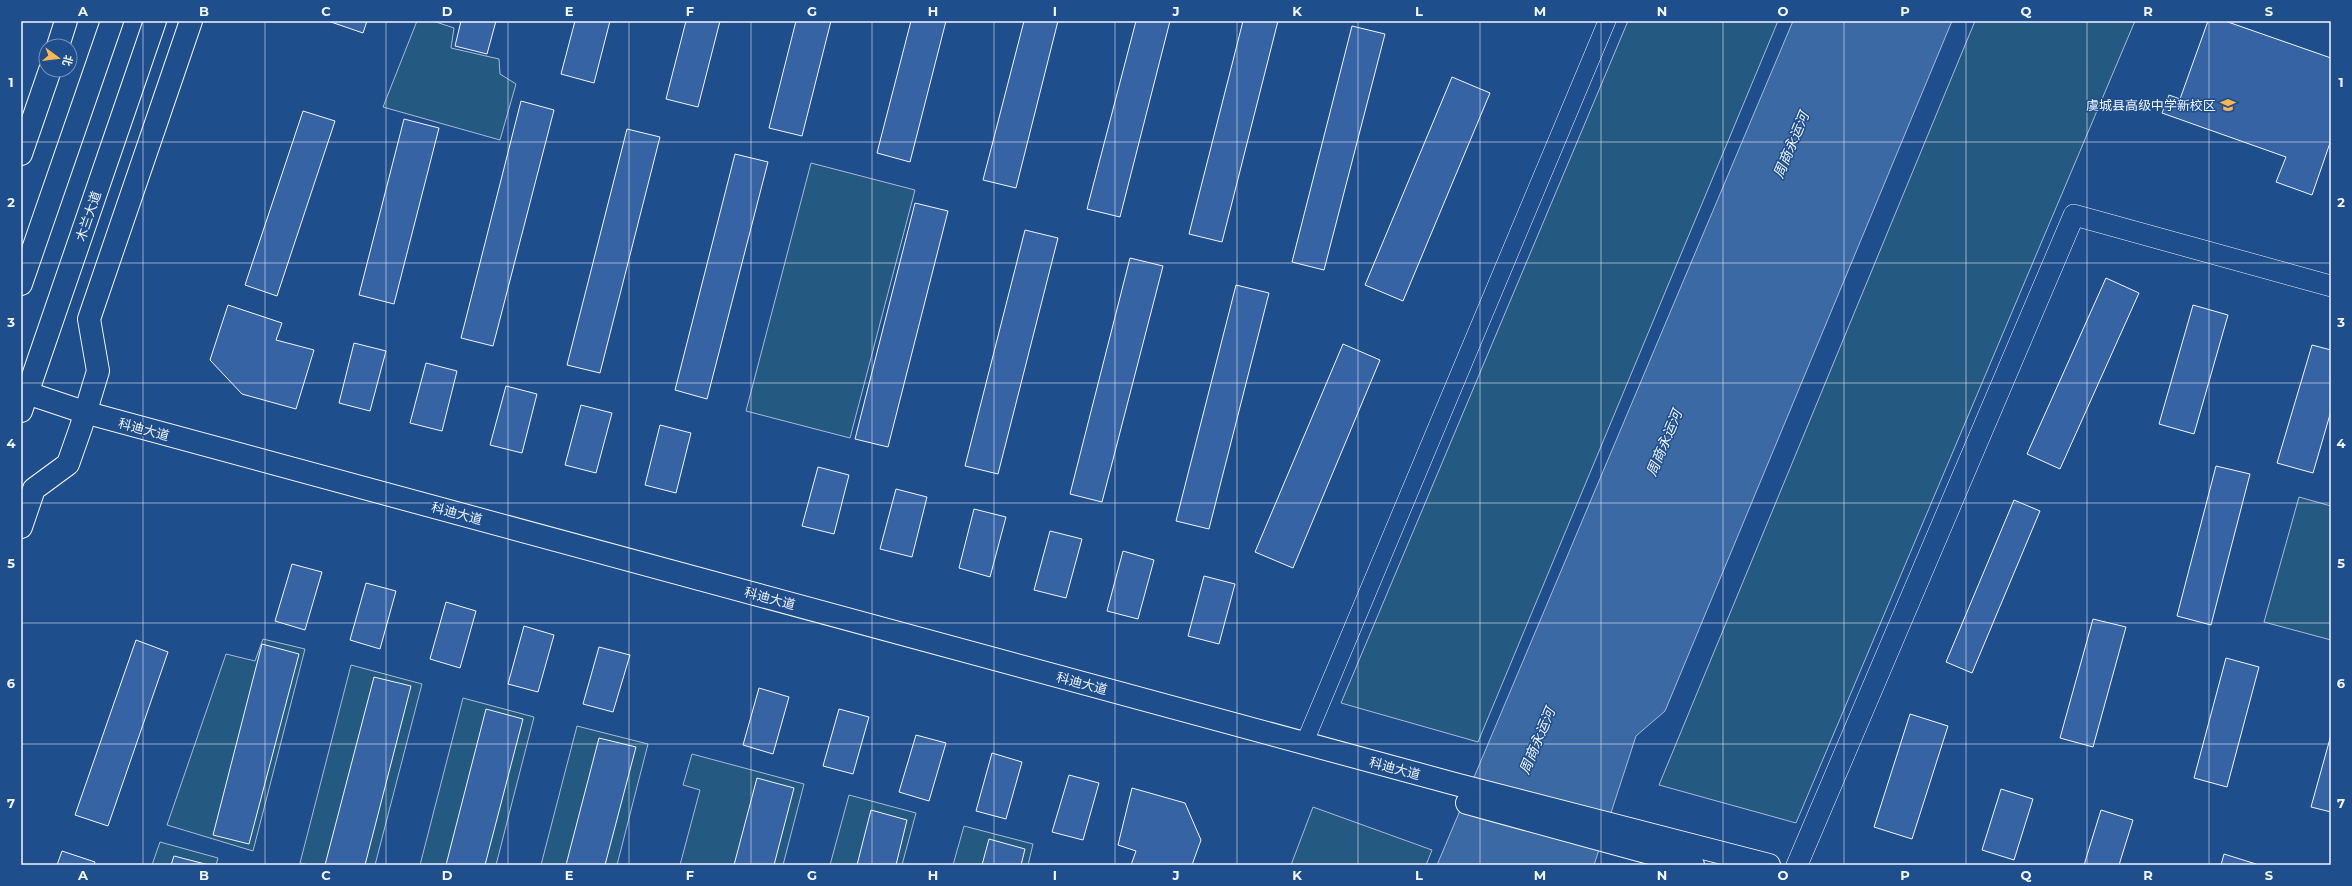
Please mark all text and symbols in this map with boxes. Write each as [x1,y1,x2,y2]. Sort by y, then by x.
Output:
text: A [77,3,89,19]
text: B [199,3,209,19]
text: C [321,3,331,19]
text: D [442,3,453,19]
text: E [565,3,574,19]
text: F [686,3,694,19]
text: G [807,3,817,19]
text: H [928,3,938,19]
text: I [1053,3,1057,19]
text: J [1171,3,1180,19]
text: K [1292,3,1302,19]
text: L [1415,3,1423,19]
text: M [1534,3,1546,19]
text: N [1657,3,1667,19]
text: O [1778,3,1789,19]
text: P [1900,3,1910,19]
text: Q [2021,3,2032,19]
text: R [2143,3,2153,19]
text: S [2265,3,2273,19]
north arrow [38,38,78,78]
text: 北 [59,53,76,68]
text: 1 [8,74,14,90]
text: 1 [2338,74,2344,90]
school or university icon: 虞城县高级中学新校区 [2219,96,2237,114]
place label: 虞城县高级中学新校区 [2086,97,2216,113]
water label: 周商永运河 [1769,107,1814,181]
street label: 木兰大道 [72,189,104,243]
text: 2 [7,194,15,210]
text: 2 [2337,194,2345,210]
text: 3 [6,314,15,330]
text: 3 [2336,314,2345,330]
water label: 周商永运河 [1642,405,1687,479]
street label: 科迪大道 [117,415,171,443]
text: 4 [7,435,16,451]
text: 4 [2337,435,2346,451]
street label: 科迪大道 [430,499,484,527]
text: 5 [7,555,15,571]
text: 5 [2337,555,2345,571]
street label: 科迪大道 [743,584,797,612]
street label: 科迪大道 [1055,669,1109,697]
text: 6 [7,675,16,691]
text: 6 [2337,675,2346,691]
water label: 周商永运河 [1515,703,1560,777]
street label: 科迪大道 [1368,754,1422,782]
text: 7 [7,795,15,811]
text: 7 [2337,795,2345,811]
text: A [77,867,89,883]
text: B [199,867,209,883]
text: C [321,867,331,883]
text: D [442,867,453,883]
text: E [565,867,574,883]
text: F [686,867,694,883]
text: G [807,867,817,883]
text: H [928,867,938,883]
text: I [1053,867,1057,883]
text: J [1171,867,1180,883]
text: K [1292,867,1302,883]
text: L [1415,867,1423,883]
text: M [1534,867,1546,883]
text: N [1657,867,1667,883]
text: O [1778,867,1789,883]
text: P [1900,867,1910,883]
text: Q [2021,867,2032,883]
text: R [2143,867,2153,883]
text: S [2265,867,2273,883]

